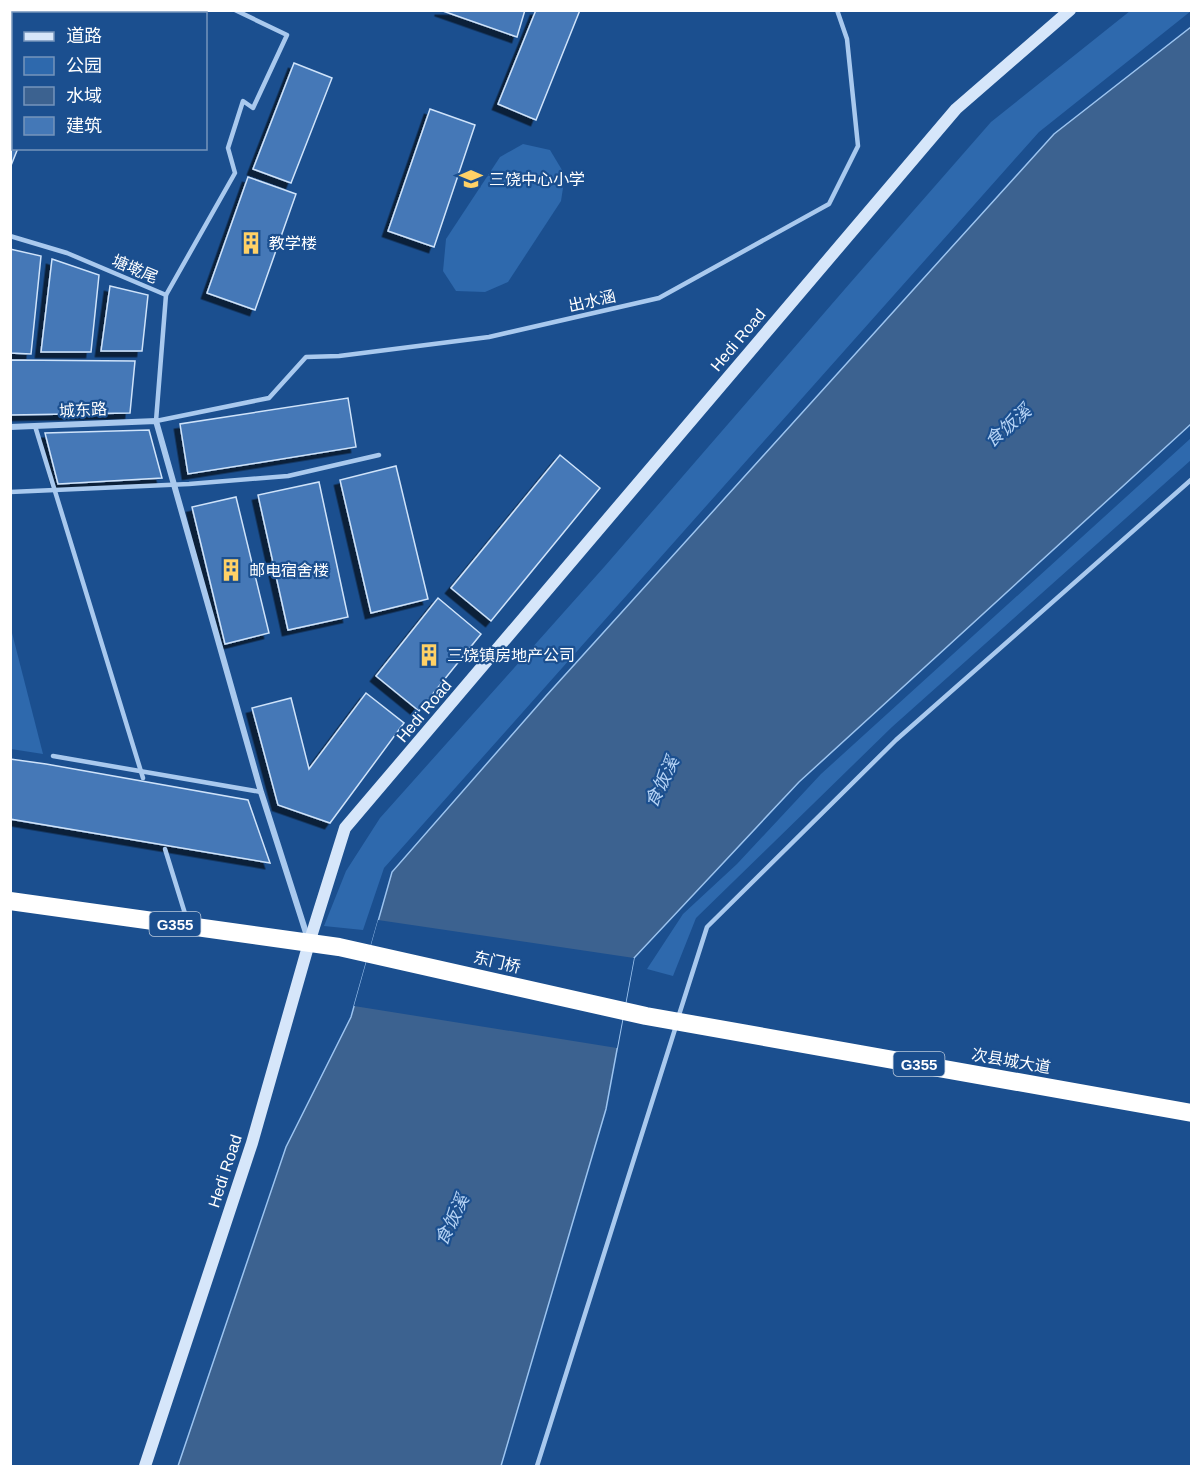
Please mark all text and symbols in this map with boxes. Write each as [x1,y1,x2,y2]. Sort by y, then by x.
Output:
legend [12,12,207,150]
text: 道路 [66,26,102,46]
text: 公园 [66,56,102,76]
text: 水域 [66,86,102,106]
text: 建筑 [66,116,102,136]
school or university icon: 三饶中心小学 [458,166,484,192]
place label: 三饶中心小学 [489,171,585,188]
building icon: 教学楼 [238,230,264,256]
place label: 教学楼 [269,235,317,252]
street label: 塘墘尾 [110,252,160,286]
street label: 出水涵 [567,287,617,315]
street label: Hedi Road [707,306,769,374]
water label: 食饭溪 [981,399,1036,451]
street label: 城东路 [59,400,107,420]
building icon: 邮电宿舍楼 [218,557,244,583]
place label: 邮电宿舍楼 [249,562,329,579]
building icon: 三饶镇房地产公司 [416,642,442,668]
place label: 三饶镇房地产公司 [447,647,575,664]
street label: Hedi Road [393,677,455,745]
water label: 食饭溪 [641,752,684,811]
road number: G355 [150,912,201,936]
street label: 东门桥 [472,948,522,976]
street label: 次县城大道 [970,1046,1052,1076]
road number: G355 [894,1052,944,1076]
street label: Hedi Road [205,1132,245,1210]
water label: 食饭溪 [431,1190,474,1249]

